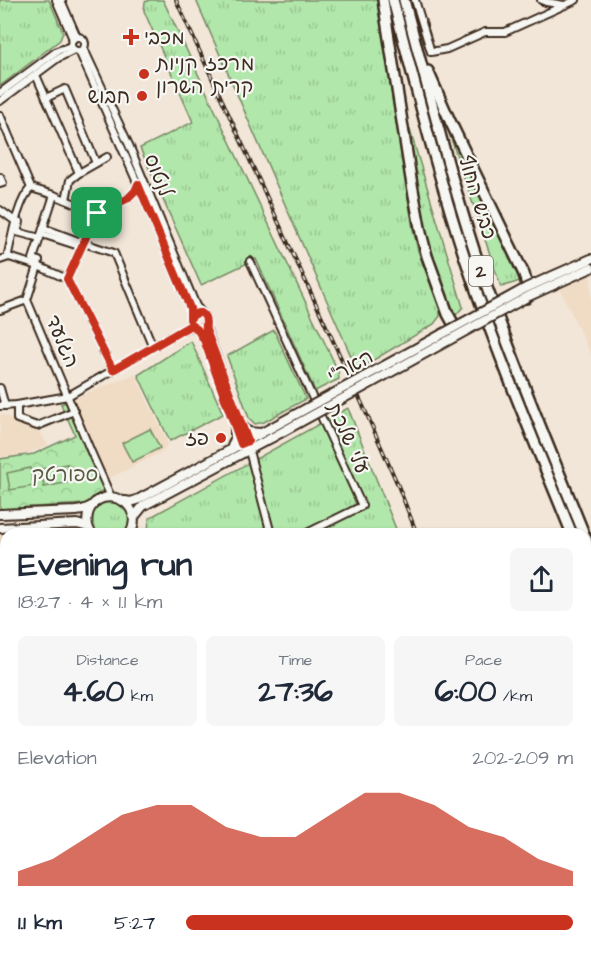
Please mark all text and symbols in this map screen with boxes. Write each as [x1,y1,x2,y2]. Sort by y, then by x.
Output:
place label: מכבי [144,24,185,52]
marker: מכבי [122,28,140,46]
place label: מרכז קניות קרית השרון [155,50,254,101]
marker: מרכז קניות קרית השרון [137,67,151,81]
place label: חבוש [87,83,130,111]
marker: חבוש [135,89,149,103]
street label: לנטוס [137,150,180,202]
street label: כביש החוף [451,152,503,243]
pin [71,187,122,238]
icon: arrive [80,196,113,229]
road number: 2 [469,256,493,286]
street label: הגלעד [38,311,86,372]
street label: האר"י [323,343,378,391]
street label: עלי שלכת [320,397,376,478]
place label: פז [185,425,209,453]
marker: פז [214,431,228,445]
park label: ספורטק [32,461,98,489]
text: Evening run [18,542,192,588]
button: share [510,548,573,611]
text: 18:27 · 4 × 1.1 km [18,588,162,616]
text: Distance [76,649,139,671]
text: Time [279,649,312,671]
text: Pace [465,649,502,671]
text: 4.60 [62,671,124,713]
text: 27:36 [258,671,333,713]
text: 6:00 [435,671,496,713]
text: km [124,685,153,707]
text: /km [496,685,532,707]
text: Elevation [18,744,97,772]
text: 202–209 m [472,744,573,772]
text: 1.1 km [18,909,62,937]
text: 5:27 [114,909,155,937]

